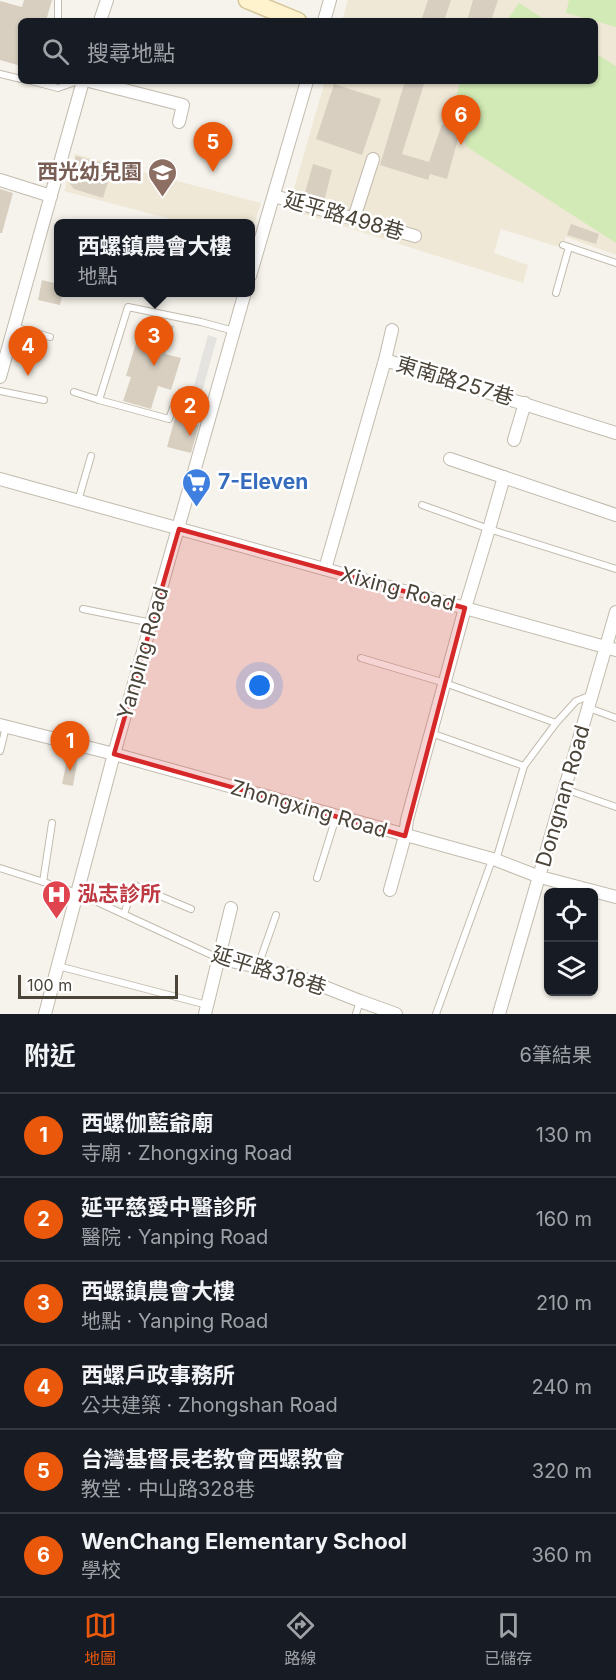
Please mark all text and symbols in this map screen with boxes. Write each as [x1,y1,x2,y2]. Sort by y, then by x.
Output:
search box [18,18,598,84]
icon: search [39,35,72,68]
text: 搜尋地點 [87,40,175,66]
pin: 6 [442,96,480,145]
pin: 5 [194,122,232,172]
school or university icon: 西光幼兒園 [147,156,179,198]
place label: 西光幼兒園 [37,159,142,184]
street label: 延平路498巷 [281,186,407,245]
popup [54,219,255,297]
text: 西螺鎮農會大樓 [77,233,232,259]
text: 地點 [77,264,117,288]
pin: 3 [134,316,174,366]
pin: 4 [9,326,48,376]
street label: 東南路257巷 [393,351,517,410]
pin: 2 [170,386,210,436]
supermarket icon: 7-Eleven [181,466,213,508]
place label: 7-Eleven [218,469,308,494]
street label: Xixing Road [338,561,458,616]
street label: Yanping Road [112,584,173,722]
your location [245,671,274,700]
pin: 1 [50,722,90,771]
street label: Dongnan Road [530,722,595,870]
street label: Zhongxing Road [228,774,390,843]
hospital icon: 泓志診所 [40,878,72,920]
place label: 泓志診所 [77,881,161,906]
map controls [544,888,598,996]
button: locate [544,888,598,942]
street label: 延平路318巷 [209,941,329,1000]
button: layers [544,942,598,996]
scale bar [18,972,178,1000]
text: 100 m [27,975,72,995]
text: 附近 [24,1040,76,1071]
text: 6筆結果 [520,1043,592,1067]
text: 西螺伽藍爺廟 [81,1110,213,1136]
text: 1 [39,1123,48,1147]
text: 130 m [536,1123,592,1147]
text: 寺廟 · Zhongxing Road [81,1141,292,1165]
text: 延平慈愛中醫診所 [81,1194,257,1220]
text: 2 [37,1207,50,1231]
text: 160 m [536,1207,592,1231]
text: 醫院 · Yanping Road [81,1225,268,1249]
text: 西螺鎮農會大樓 [81,1278,235,1304]
text: 3 [37,1291,50,1315]
text: 210 m [536,1291,592,1315]
text: 地點 · Yanping Road [81,1309,268,1333]
text: 西螺戶政事務所 [81,1362,235,1388]
text: 4 [37,1375,50,1399]
text: 240 m [531,1375,592,1399]
text: 公共建築 · Zhongshan Road [81,1393,338,1417]
text: 台灣基督長老教會西螺教會 [81,1446,345,1472]
text: 5 [37,1459,50,1483]
text: 320 m [532,1459,592,1483]
text: 教堂 · 中山路328巷 [81,1477,255,1501]
text: WenChang Elementary School [81,1528,407,1554]
text: 6 [37,1543,50,1567]
text: 360 m [531,1543,592,1567]
text: 學校 [81,1558,121,1582]
tab: 地圖 [84,1609,117,1669]
tab: 路線 [284,1609,317,1669]
tab: 已儲存 [484,1609,532,1669]

